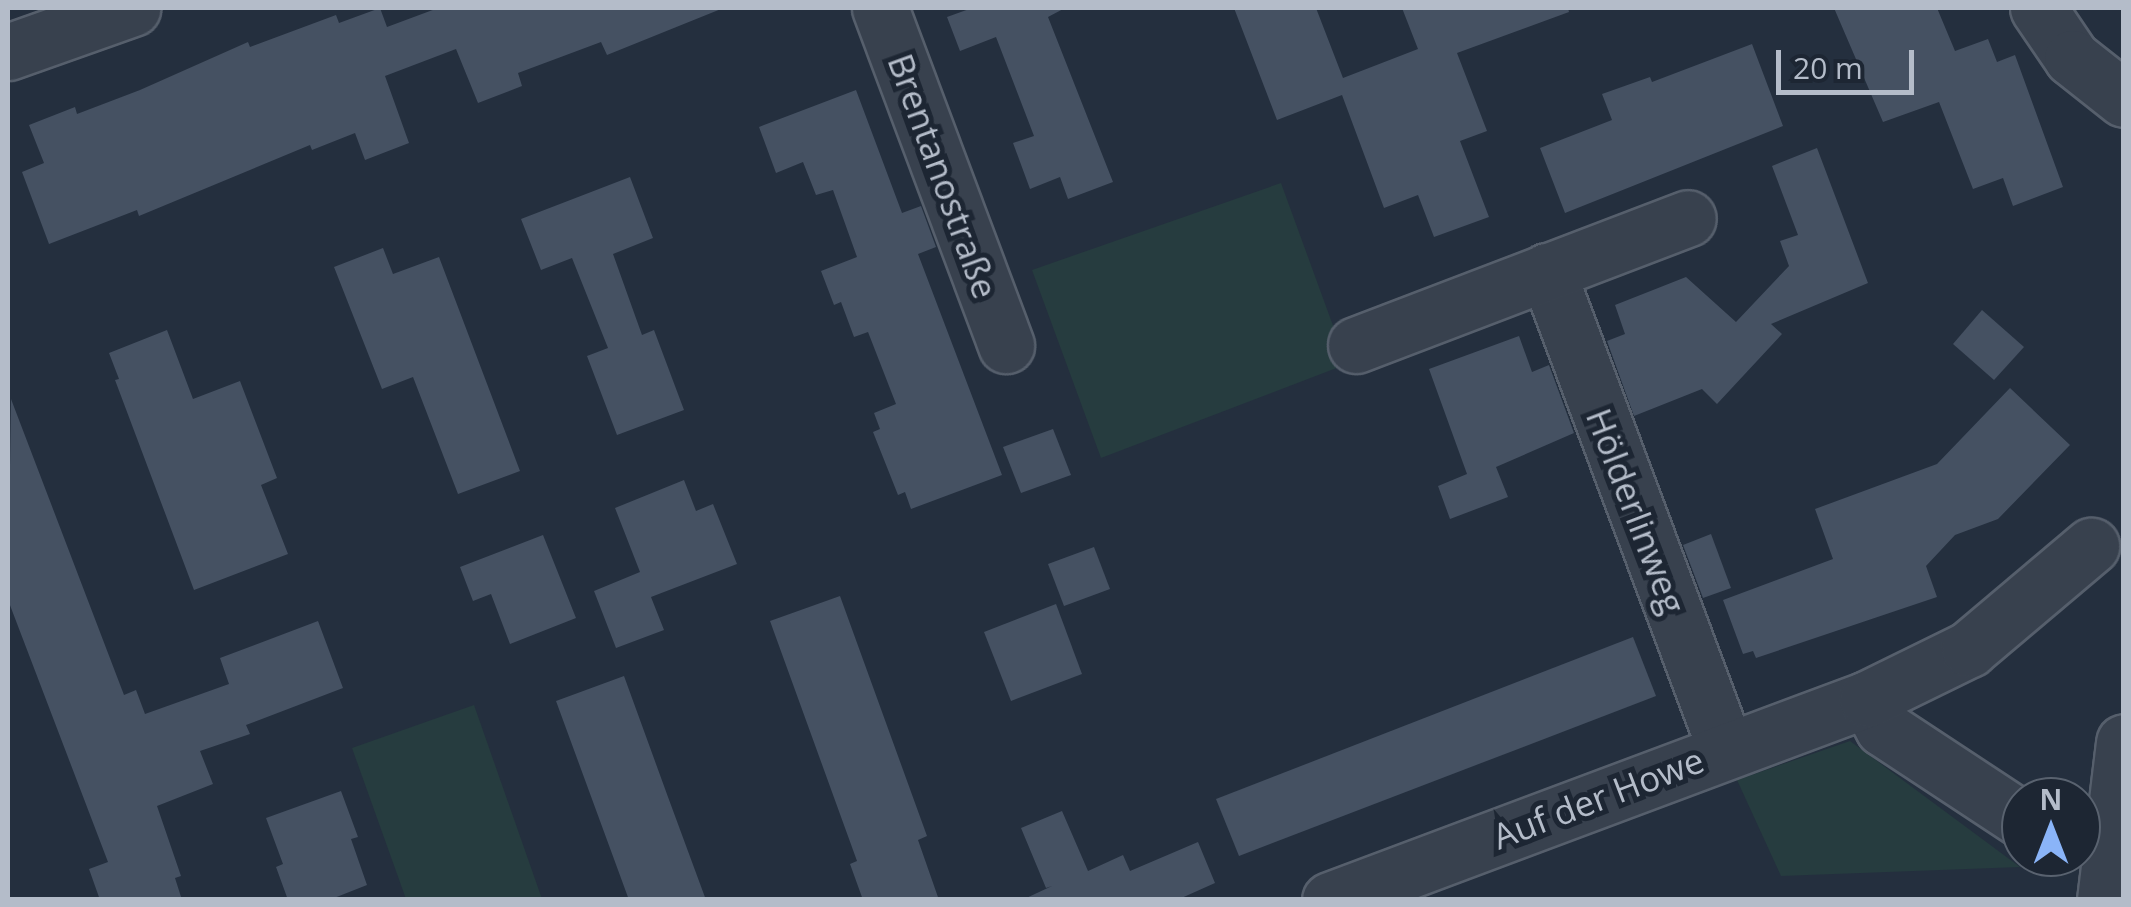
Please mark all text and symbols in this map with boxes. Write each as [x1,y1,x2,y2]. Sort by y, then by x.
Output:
scale bar [1781,30,1918,92]
text: 20 m [1793,47,1863,88]
street label: Brentanostraße [879,48,1007,304]
street label: Hölderlinweg [1578,403,1694,619]
street label: Auf der Howe [1487,739,1709,857]
north arrow [2001,777,2101,877]
text: N [2040,780,2062,818]

